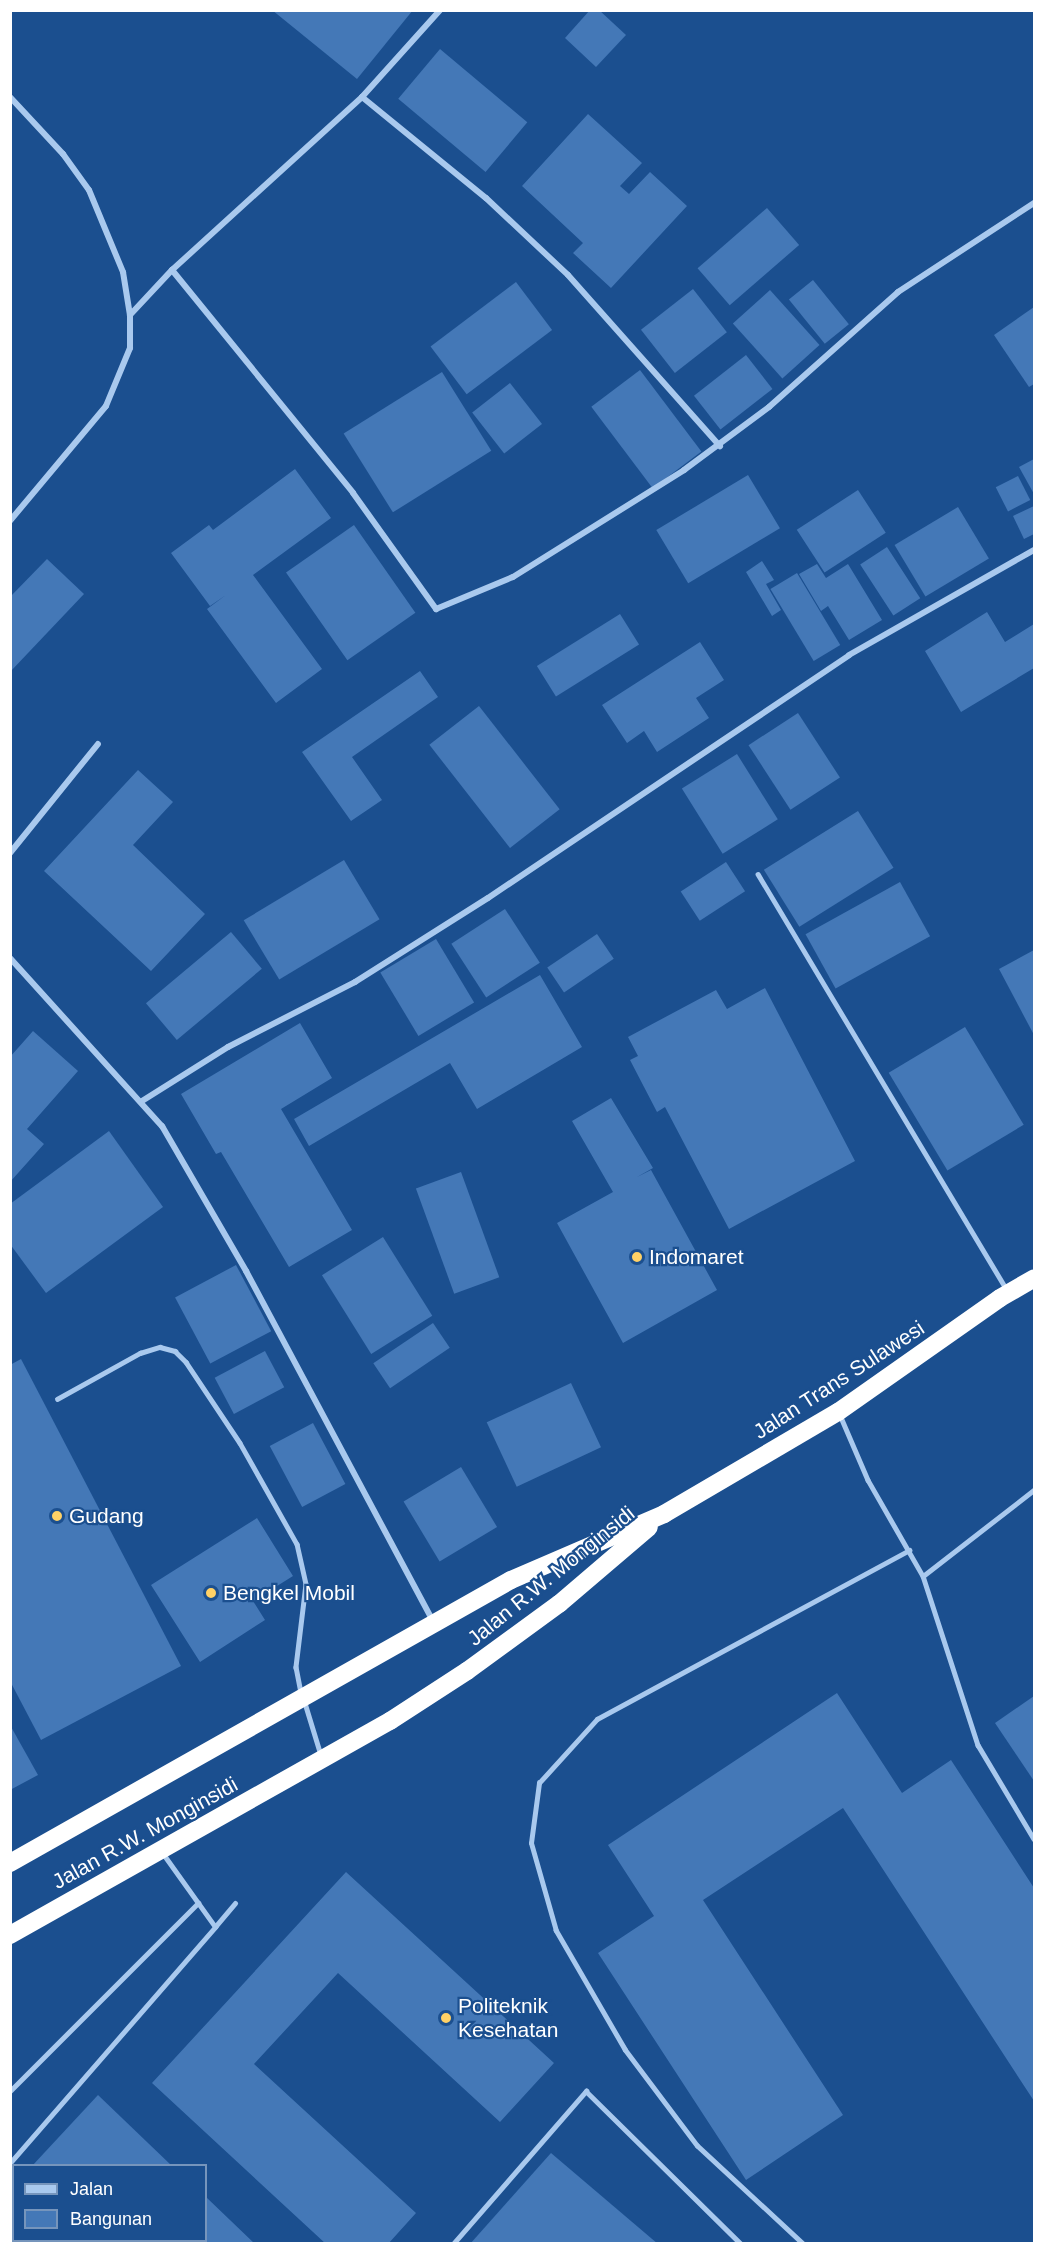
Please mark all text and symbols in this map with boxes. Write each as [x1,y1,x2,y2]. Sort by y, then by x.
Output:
place label: Indomaret [649,1244,744,1270]
marker: Indomaret [630,1250,644,1264]
street label: Jalan Trans Sulawesi [749,1315,929,1445]
street label: Jalan R.W. Monginsidi [462,1501,640,1651]
place label: Gudang [69,1503,144,1529]
marker: Gudang [50,1509,64,1523]
place label: Bengkel Mobil [223,1580,355,1606]
marker: Bengkel Mobil [204,1586,218,1600]
street label: Jalan R.W. Monginsidi [48,1772,242,1894]
place label: Politeknik Kesehatan [458,1993,558,2043]
marker: Politeknik Kesehatan [439,2011,453,2025]
legend [12,2164,207,2242]
text: Jalan [70,2179,113,2199]
text: Bangunan [70,2209,152,2229]

